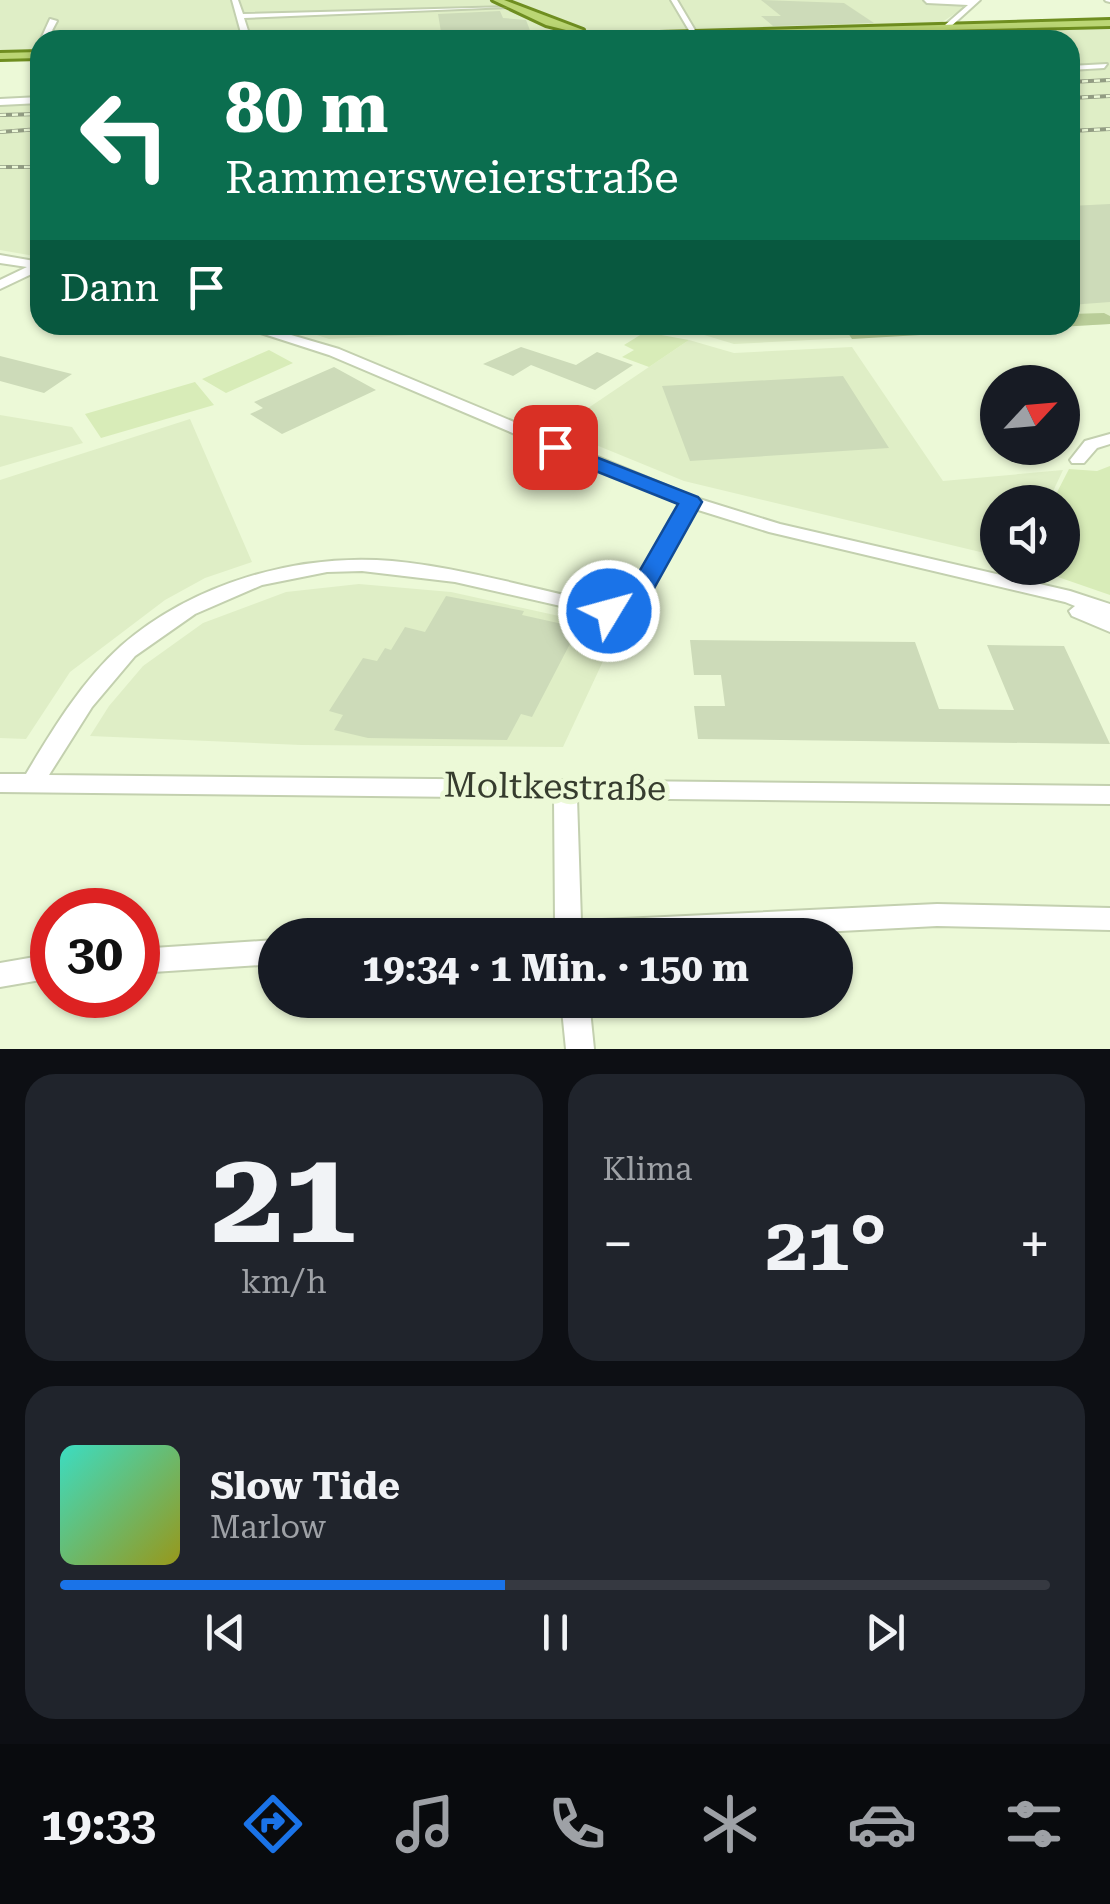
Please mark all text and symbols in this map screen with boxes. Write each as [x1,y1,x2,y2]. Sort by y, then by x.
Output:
text: 80 m [225,67,389,149]
icon: left [60,70,190,200]
text: Rammersweierstraße [225,151,679,204]
icon: arrive [179,260,234,315]
text: Dann [60,266,159,310]
north arrow [980,365,1080,465]
map controls [980,365,1080,585]
pin [513,405,598,490]
icon: arrive [528,420,583,475]
button: sound [980,485,1080,585]
position arrow [557,559,661,663]
street label: Moltkestraße [443,765,667,809]
speed limit sign: 30 [30,888,160,1018]
text: 19:34 · 1 Min. · 150 m [362,946,749,990]
text: 21 [211,1121,357,1274]
text: Klima [603,1150,692,1188]
text: 21° [766,1200,887,1288]
text: − [603,1212,633,1276]
text: + [1019,1212,1050,1276]
text: km/h [241,1263,327,1301]
text: Slow Tide [210,1464,400,1508]
text: Marlow [210,1508,326,1546]
icon: previous [198,1605,253,1660]
icon: pause [528,1605,583,1660]
icon: next [858,1605,913,1660]
icon: directions [238,1789,308,1859]
icon: music [390,1789,460,1859]
icon: phone [542,1789,612,1859]
icon: climate [695,1789,765,1859]
icon: car [847,1789,917,1859]
icon: filters [999,1789,1069,1859]
text: 19:33 [41,1798,156,1851]

